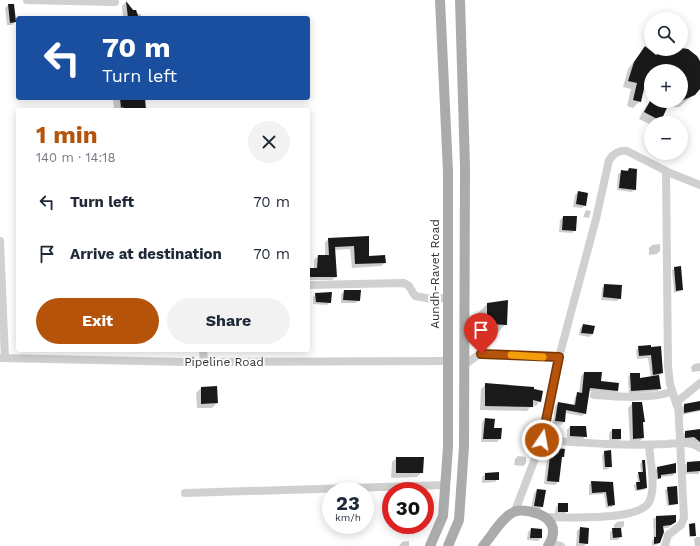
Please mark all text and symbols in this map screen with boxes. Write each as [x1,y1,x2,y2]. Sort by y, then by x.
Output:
map controls [644,12,688,160]
button: search [644,12,688,56]
text: 70 m [102,31,171,64]
icon: left [36,32,88,84]
button: + [644,64,688,108]
text: Turn left [102,65,177,86]
button: − [644,116,688,160]
text: 1 min [36,121,98,149]
button: close [248,121,290,163]
text: 140 m · 14:18 [36,150,115,165]
icon: left [36,191,58,213]
text: Turn left [70,193,134,211]
text: 70 m [253,193,290,211]
street label: Aundh-Ravet Road [428,219,442,329]
icon: arrive [36,243,58,265]
text: Arrive at destination [70,245,222,263]
text: 70 m [253,245,290,263]
button: Exit [36,298,159,344]
button: Share [167,298,290,344]
pin [464,313,498,354]
icon: arrive [470,319,492,341]
street label: Pipeline Road [184,355,264,369]
position arrow [521,419,563,461]
speed limit sign: 30 [382,482,434,534]
text: 23 [336,491,360,515]
text: km/h [335,512,361,523]

